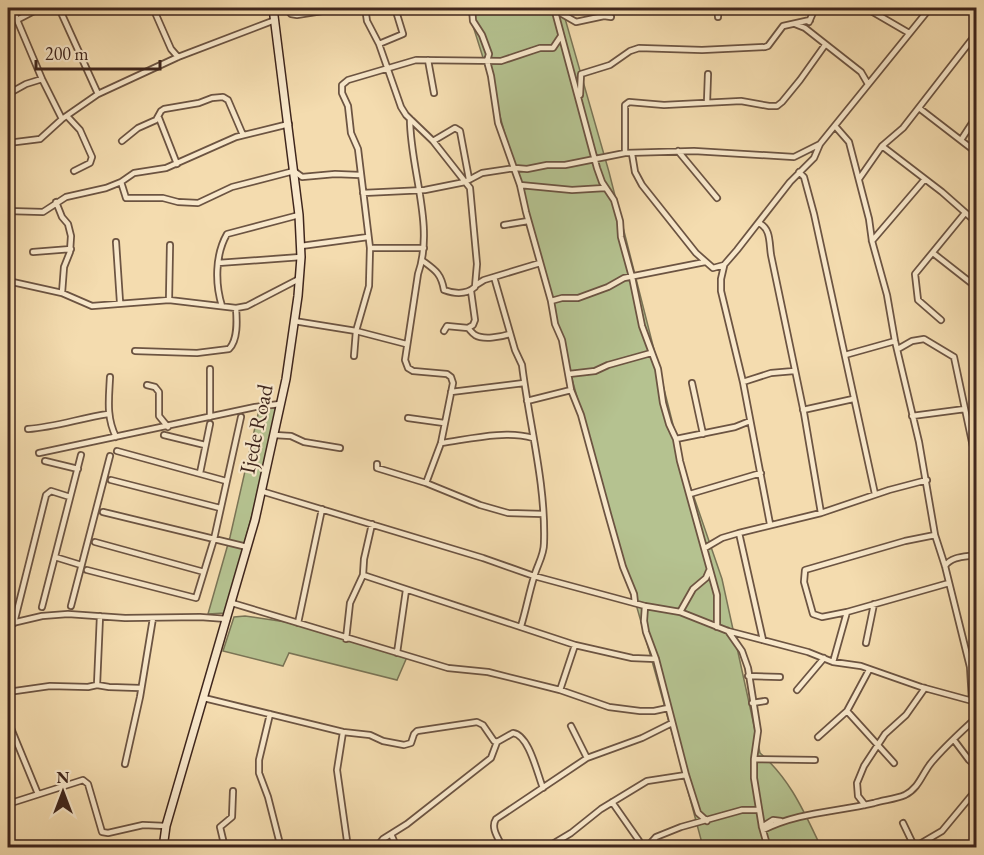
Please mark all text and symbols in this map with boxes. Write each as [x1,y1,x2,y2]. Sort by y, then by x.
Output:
scale bar [36,33,160,71]
text: 200 m [45,42,89,65]
street label: Ijede Road [232,381,280,477]
north arrow [33,762,93,822]
text: N [57,767,70,788]

